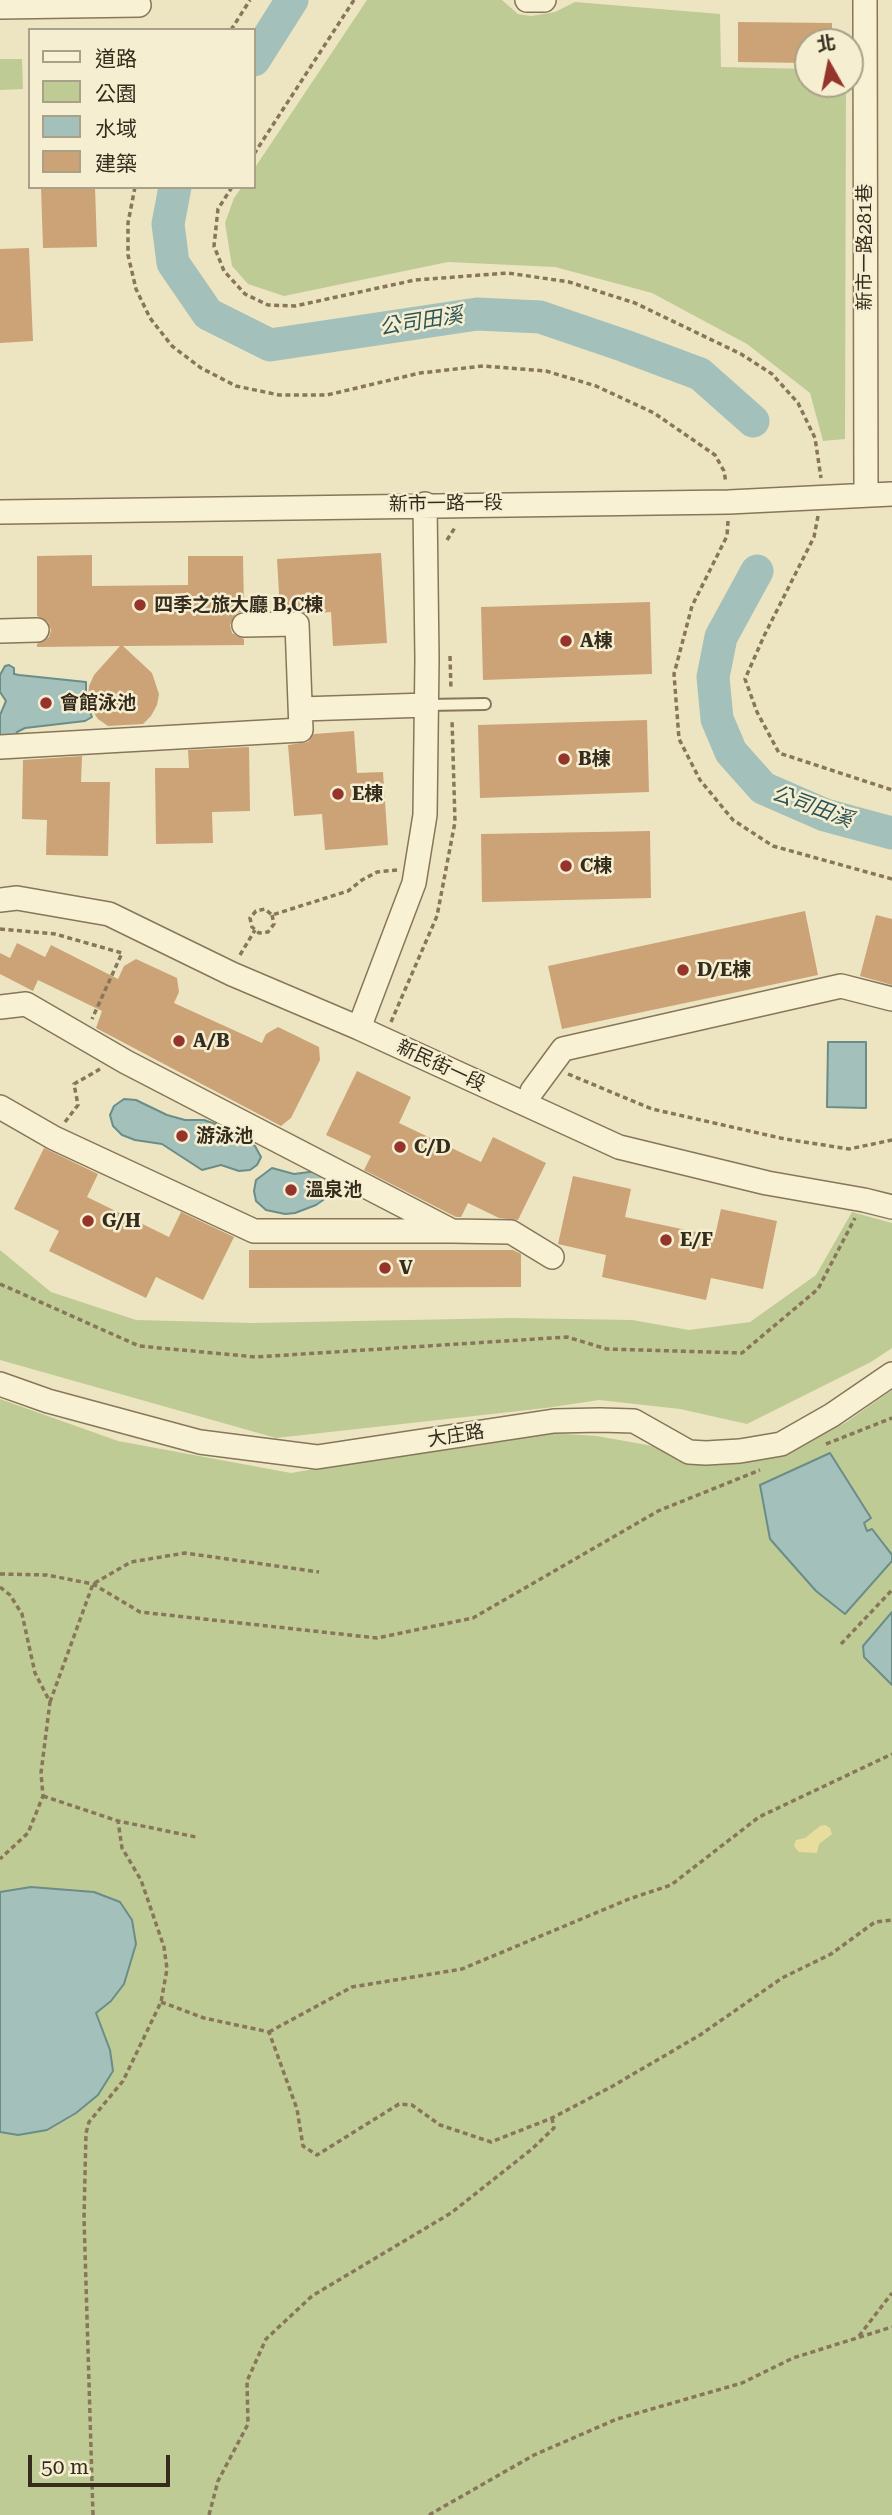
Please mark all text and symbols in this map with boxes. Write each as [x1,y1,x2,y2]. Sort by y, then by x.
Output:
legend [28,28,256,189]
north arrow [794,28,864,98]
text: 北 [815,31,837,57]
text: 道路 [95,47,137,71]
text: 公園 [95,82,137,106]
text: 水域 [95,117,137,141]
text: 建築 [95,152,137,176]
street label: 新市一路281巷 [854,184,876,310]
water label: 公司田溪 [378,303,464,341]
street label: 新市一路一段 [389,492,503,516]
place label: 四季之旅大廳 B,C棟 [154,594,323,616]
marker: 四季之旅大廳 B,C棟 [132,597,148,613]
place label: A棟 [580,630,613,652]
marker: A棟 [558,633,574,649]
place label: 會館泳池 [60,692,136,714]
marker: 會館泳池 [38,695,54,711]
place label: B棟 [578,748,611,770]
marker: B棟 [556,751,572,767]
water label: 公司田溪 [768,781,856,833]
place label: E棟 [352,783,383,805]
marker: E棟 [330,786,346,802]
place label: C棟 [580,855,612,877]
marker: C棟 [558,858,574,874]
place label: D/E棟 [697,959,751,981]
marker: D/E棟 [675,962,691,978]
place label: A/B [193,1030,230,1052]
marker: A/B [171,1033,187,1049]
street label: 新民街一段 [393,1036,489,1096]
place label: 游泳池 [196,1125,253,1147]
marker: 游泳池 [174,1128,190,1144]
place label: C/D [414,1136,451,1158]
marker: C/D [392,1139,408,1155]
place label: 溫泉池 [305,1179,362,1201]
marker: 溫泉池 [283,1182,299,1198]
place label: G/H [102,1210,141,1232]
marker: G/H [80,1213,96,1229]
place label: E/F [680,1229,713,1251]
marker: E/F [658,1232,674,1248]
place label: V [399,1257,413,1279]
marker: V [377,1260,393,1276]
street label: 大庄路 [426,1420,486,1452]
scale bar [32,2442,173,2486]
text: 50 m [41,2455,89,2479]

